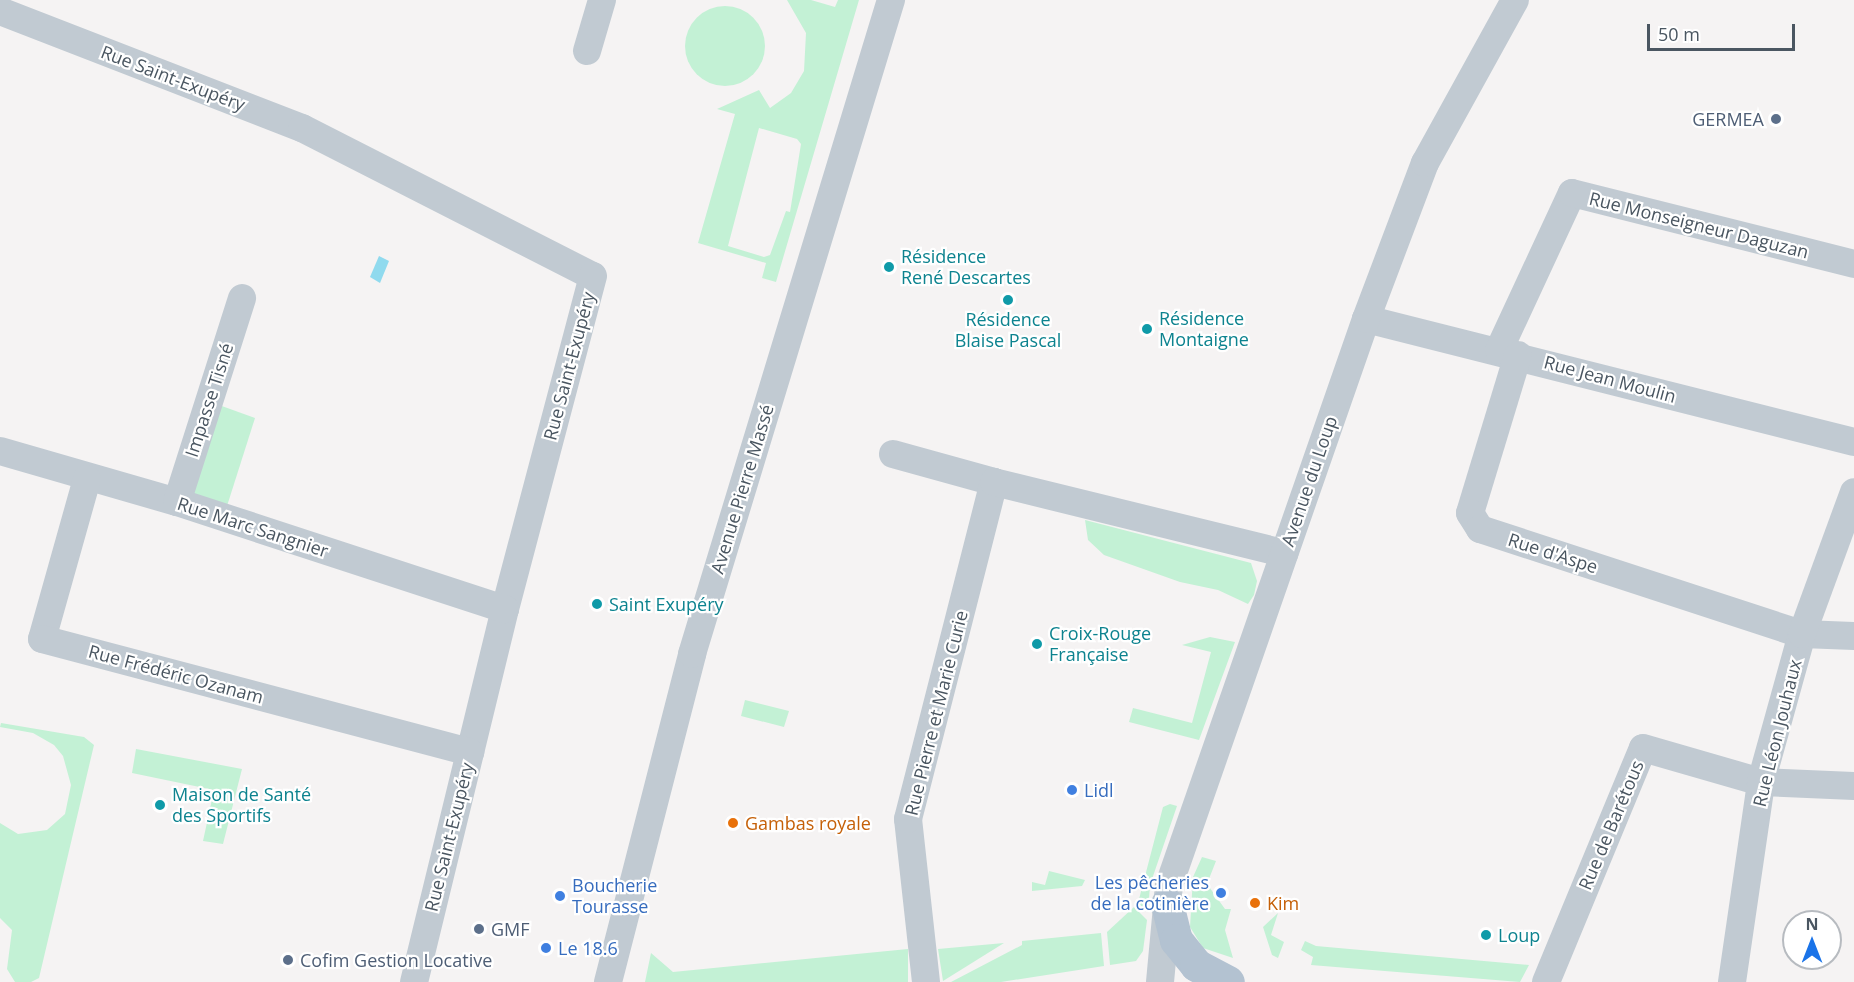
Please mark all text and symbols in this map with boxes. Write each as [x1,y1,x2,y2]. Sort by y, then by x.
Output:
scale bar [1650,12,1798,50]
text: 50 m [1658,22,1700,46]
street label: Rue Saint-Exupéry [98,41,248,115]
place label: GERMEA [1692,108,1764,130]
marker: GERMEA [1769,112,1783,126]
street label: Rue Monseigneur Daguzan [1587,187,1811,263]
place label: Résidence René Descartes [901,246,1031,288]
marker: Résidence René Descartes [882,260,896,274]
street label: Rue Saint-Exupéry [539,290,599,442]
marker: Résidence Blaise Pascal [1001,293,1015,307]
place label: Résidence Montaigne [1159,308,1249,350]
place label: Résidence Blaise Pascal [955,309,1061,352]
marker: Résidence Montaigne [1140,322,1154,336]
street label: Impasse Tisné [180,340,238,460]
street label: Rue Jean Moulin [1542,351,1678,407]
street label: Avenue Pierre Massé [706,402,778,576]
street label: Avenue du Loup [1277,413,1341,549]
street label: Rue Marc Sangnier [175,492,331,562]
street label: Rue d'Aspe [1505,528,1601,578]
place label: Saint Exupéry [609,593,724,615]
marker: Saint Exupéry [590,597,604,611]
street label: Rue Pierre et Marie Curie [900,608,972,818]
place label: Croix-Rouge Française [1049,623,1151,666]
marker: Croix-Rouge Française [1030,637,1044,651]
street label: Rue Frédéric Ozanam [86,640,266,708]
street label: Rue Léon Jouhaux [1748,657,1806,809]
street label: Rue de Barétous [1574,757,1648,893]
street label: Rue Saint-Exupéry [420,760,478,914]
place label: Lidl [1084,779,1113,801]
marker: Lidl [1065,783,1079,797]
place label: Maison de Santé des Sportifs [172,784,311,826]
marker: Maison de Santé des Sportifs [153,798,167,812]
place label: Gambas royale [745,812,871,834]
marker: Gambas royale [726,816,740,830]
place label: Les pêcheries de la cotinière [1090,872,1209,914]
place label: Boucherie Tourasse [572,875,657,918]
marker: Les pêcheries de la cotinière [1214,886,1228,900]
marker: Boucherie Tourasse [553,889,567,903]
place label: Kim [1267,892,1299,914]
marker: Kim [1248,896,1262,910]
north arrow [1782,910,1842,970]
text: N [1805,913,1819,935]
place label: GMF [491,918,530,940]
marker: GMF [472,922,486,936]
place label: Loup [1498,924,1540,946]
marker: Loup [1479,928,1493,942]
place label: Le 18.6 [558,937,618,959]
marker: Le 18.6 [539,941,553,955]
place label: Cofim Gestion Locative [300,949,492,971]
marker: Cofim Gestion Locative [281,953,295,967]

